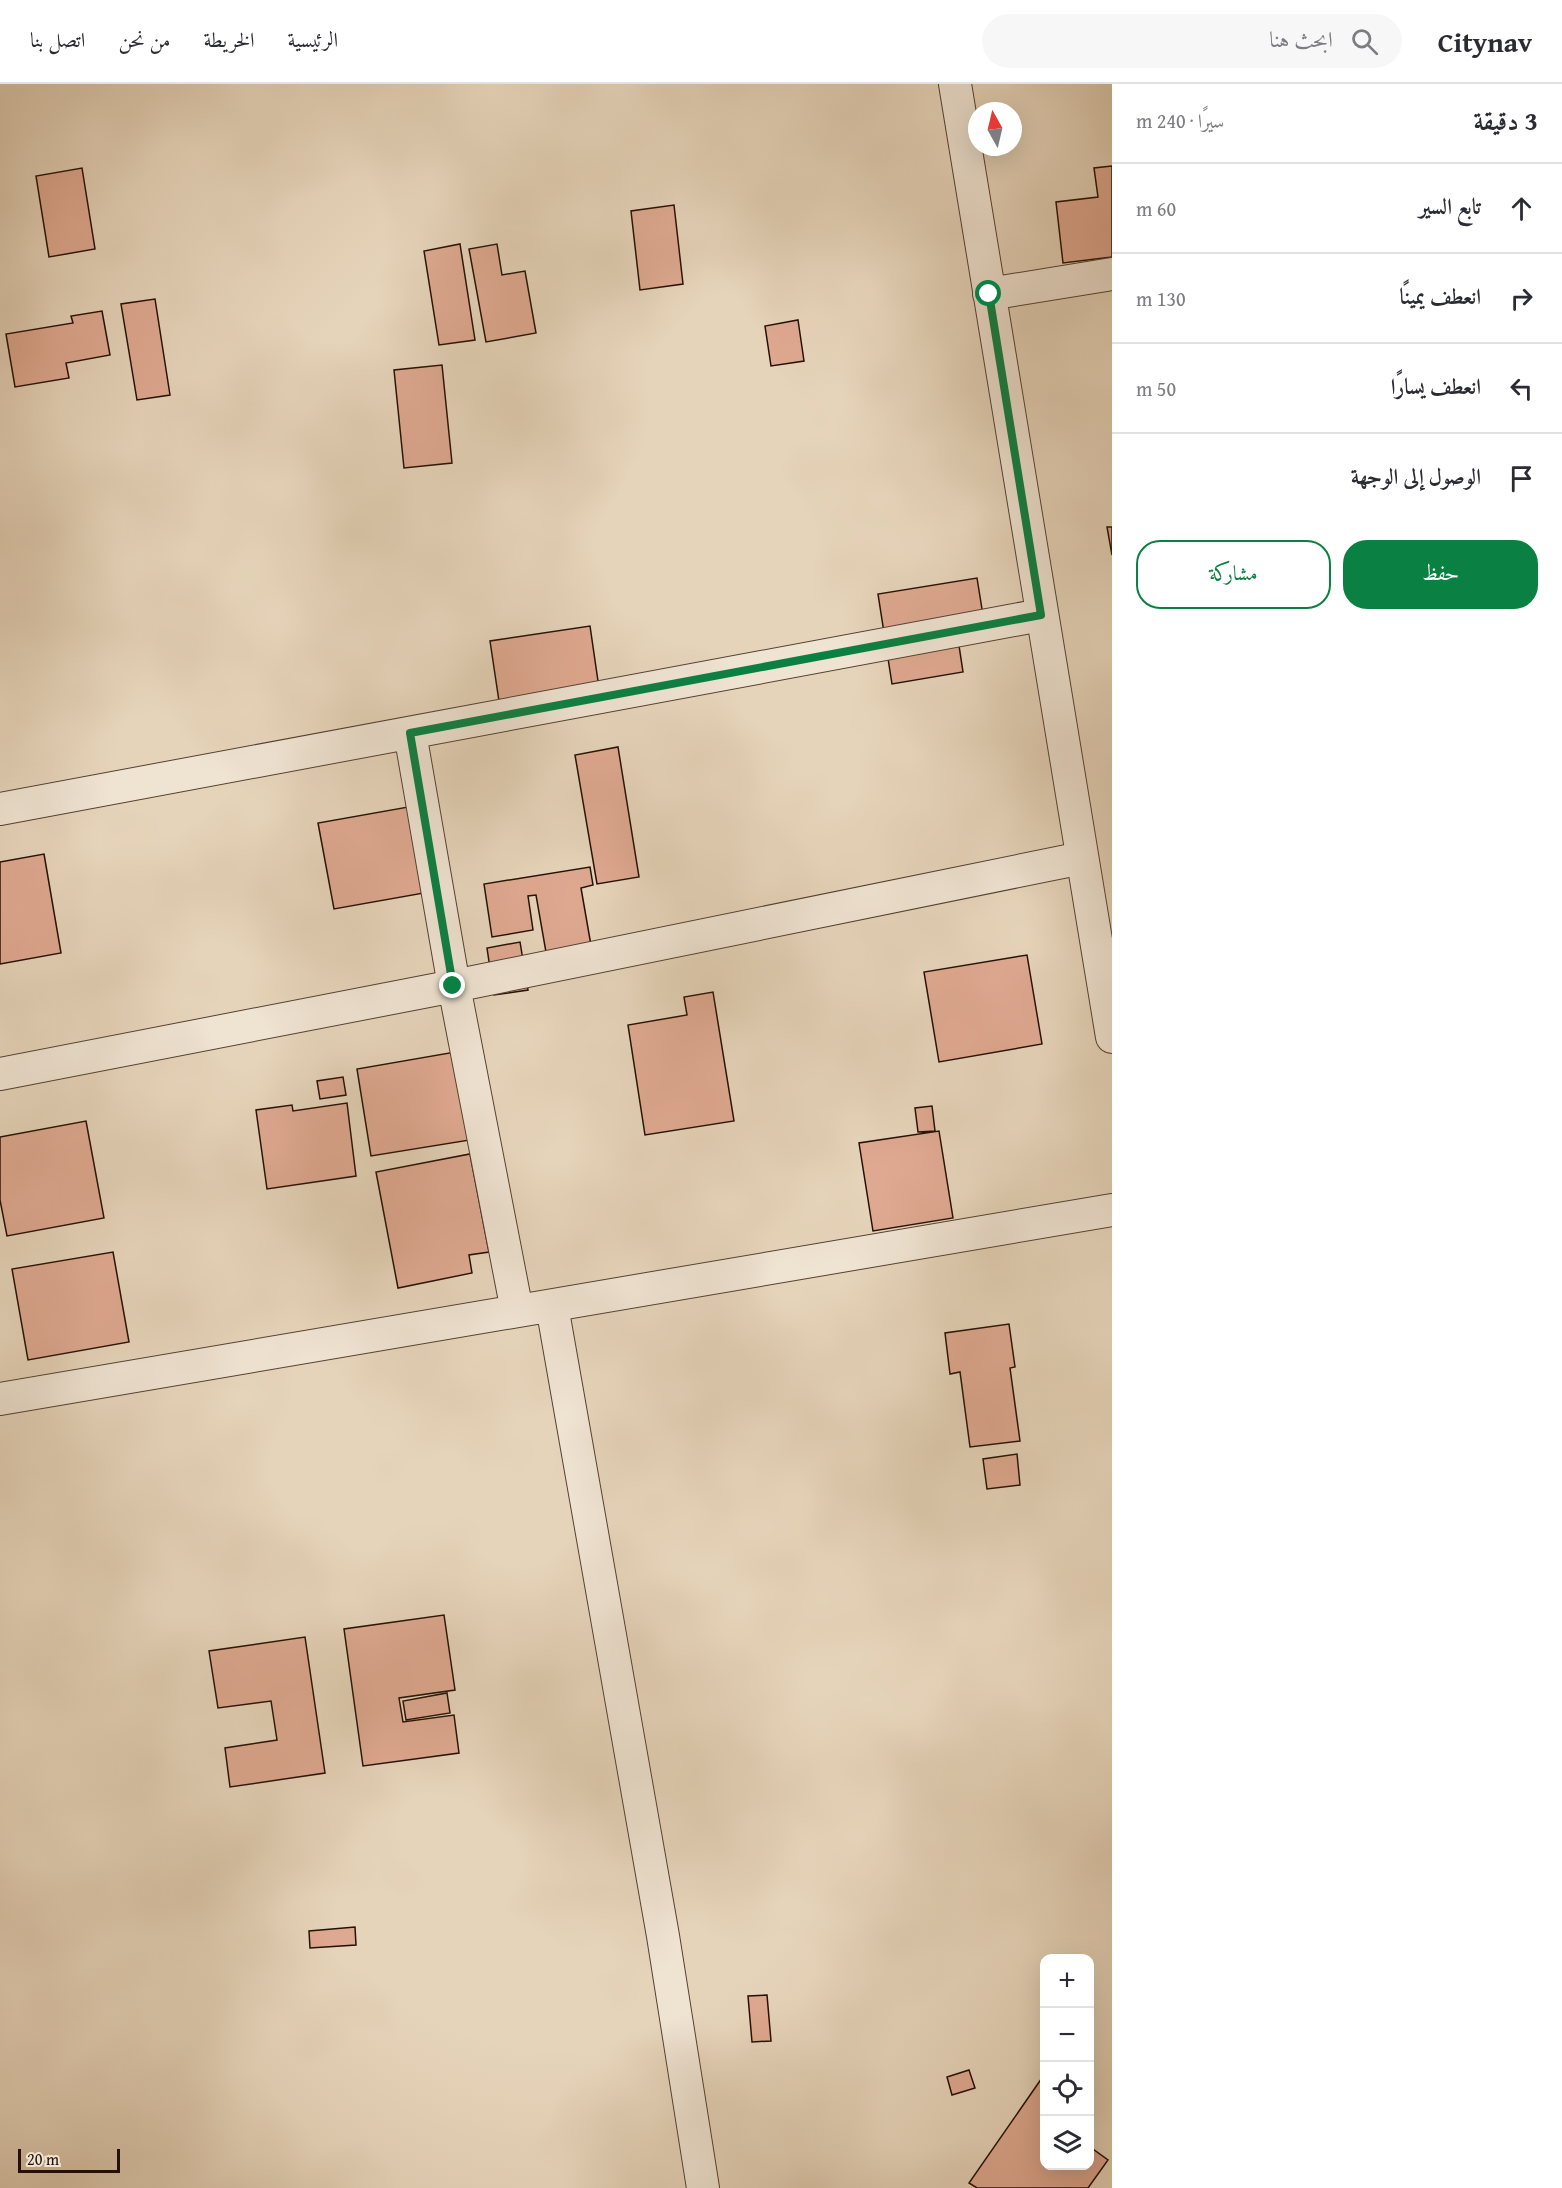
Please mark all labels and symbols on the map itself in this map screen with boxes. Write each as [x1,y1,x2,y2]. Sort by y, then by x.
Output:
north arrow [968,102,1022,156]
route start [975,280,1001,306]
route end [439,972,465,998]
scale bar [18,2146,120,2174]

